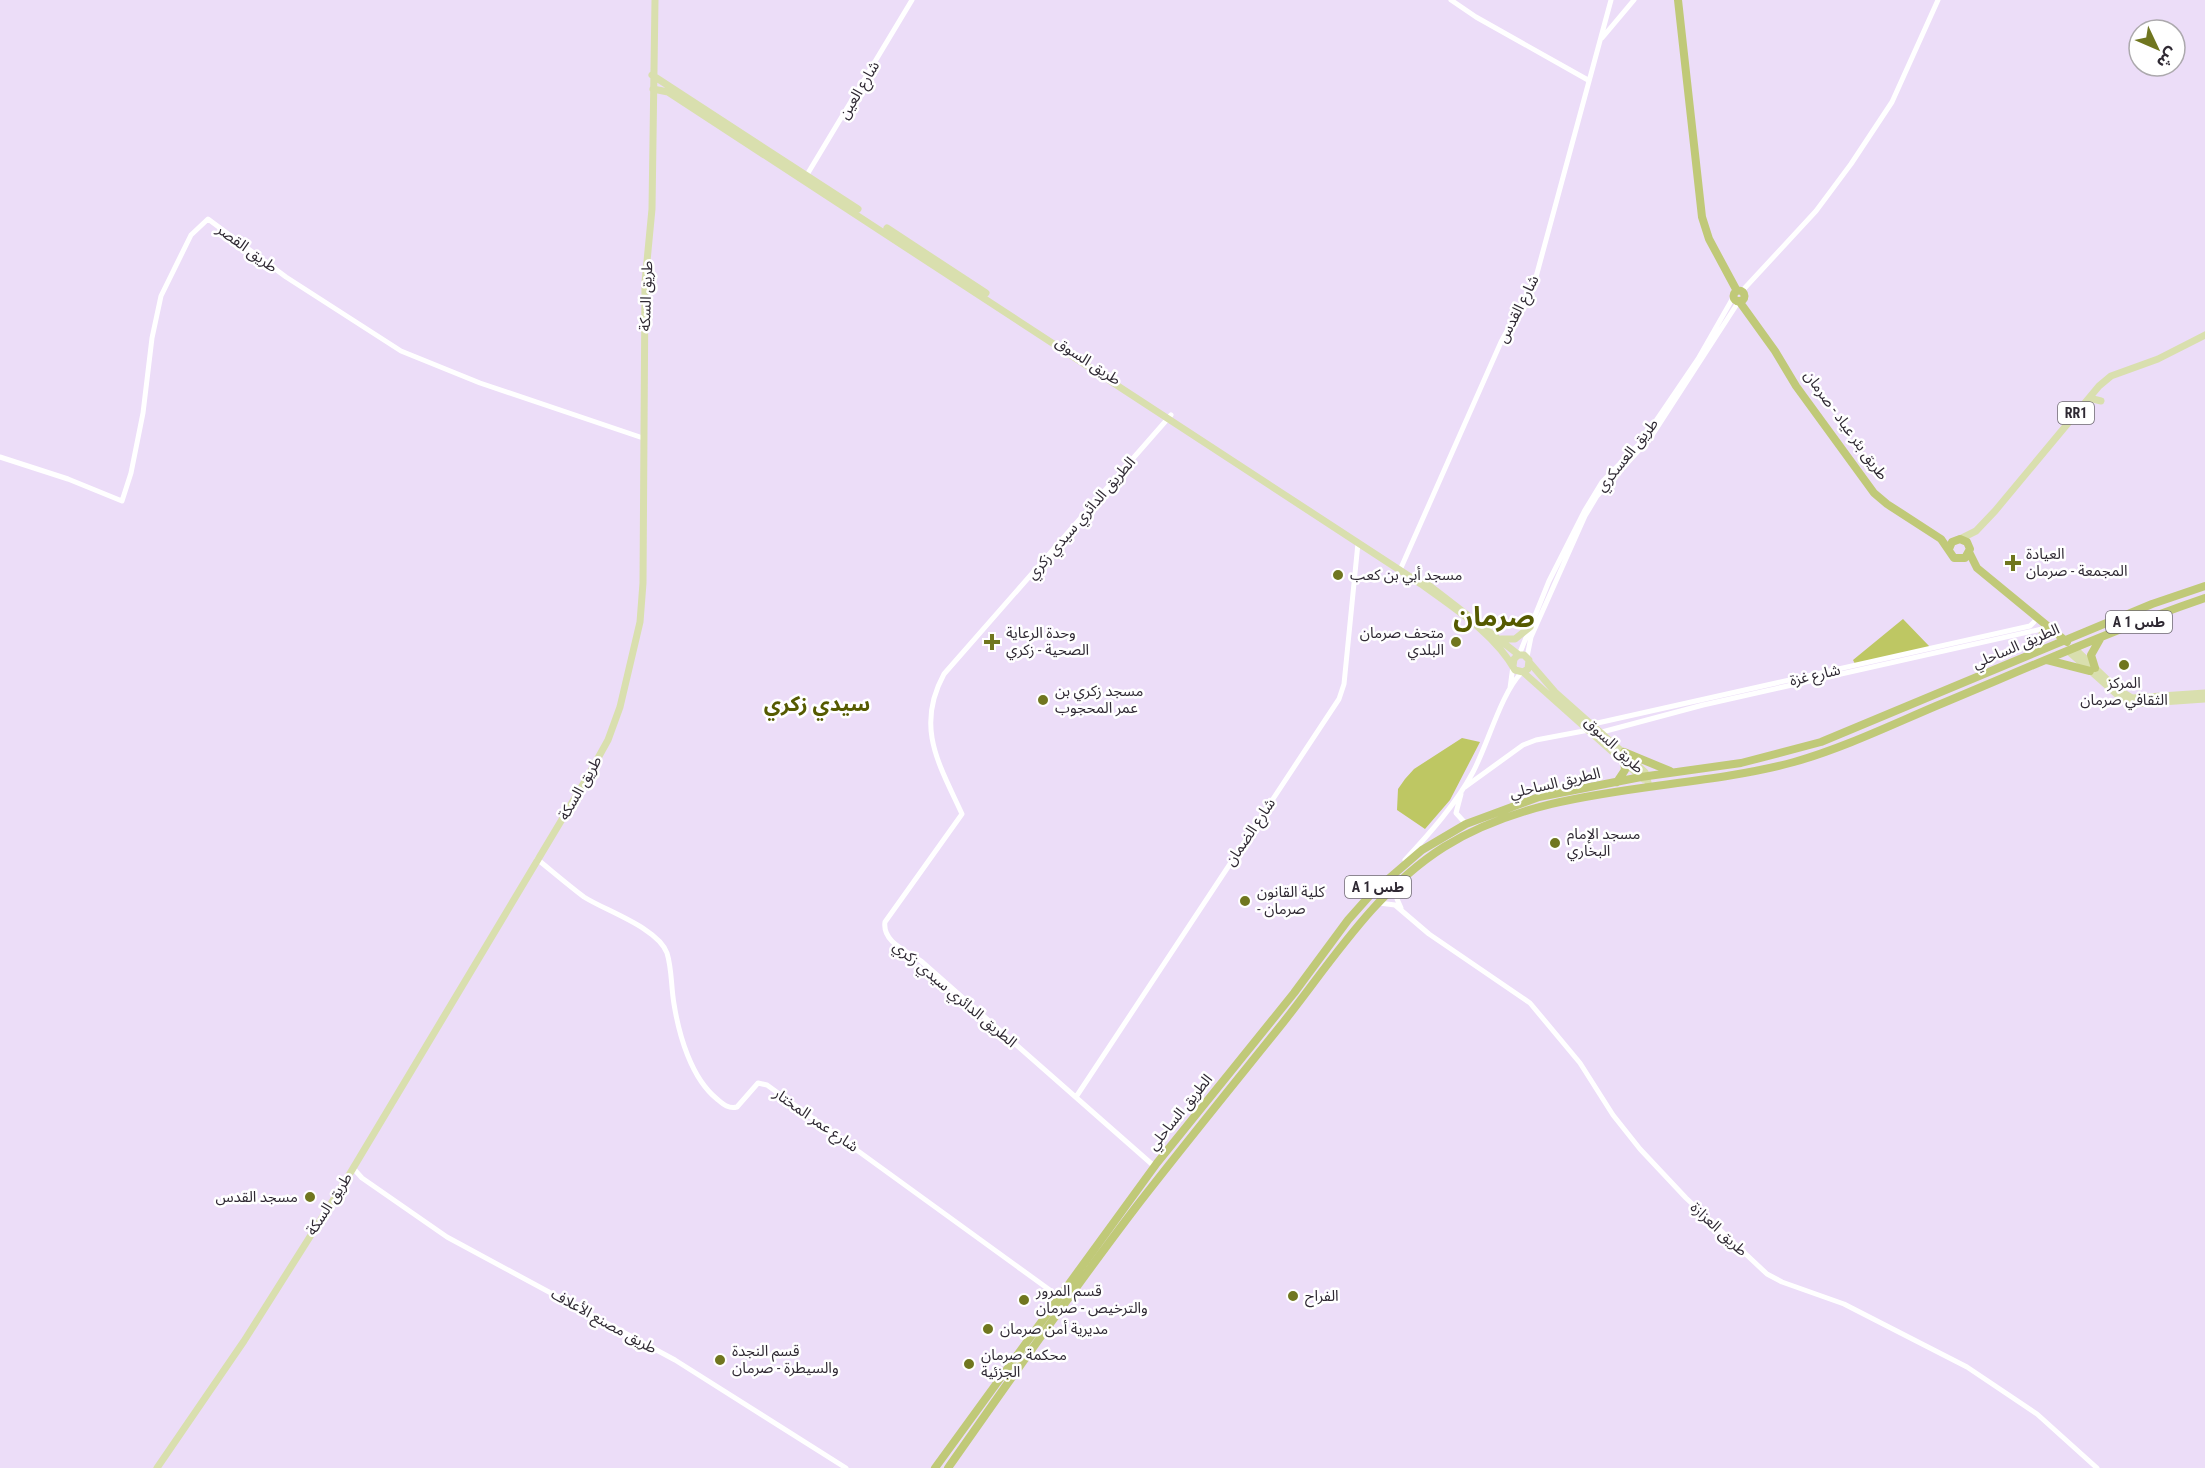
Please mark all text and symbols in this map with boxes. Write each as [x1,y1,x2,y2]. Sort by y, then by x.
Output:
north arrow [2127,18,2187,78]
text: ش [2153,44,2182,73]
street label: شارع العين [835,58,886,124]
street label: طريق القصر [212,219,281,277]
street label: طريق السكة [636,260,657,332]
street label: شارع القدس [1493,272,1546,347]
street label: طريق السوق [1051,333,1124,390]
street label: طريق بئر عياد - صرمان [1799,367,1892,484]
road number: RR1 [2058,402,2094,424]
street label: طريق العسكري [1592,415,1664,497]
street label: الطريق الدائري سيدي زكري [1023,453,1141,584]
place label: العيادة المجمعة - صرمان [2026,545,2127,580]
marker: العيادة المجمعة - صرمان [2004,554,2022,572]
place label: مسجد أبي بن كعب [1350,566,1462,586]
marker: مسجد أبي بن كعب [1331,568,1345,582]
district label: صرمان [1453,601,1535,633]
road number: A 1 طس [2106,611,2172,633]
street label: الطريق الساحلي [1970,620,2063,675]
place label: وحدة الرعاية الصحية - زكري [1006,624,1089,661]
place label: متحف صرمان البلدي [1360,624,1444,661]
marker: وحدة الرعاية الصحية - زكري [983,633,1001,651]
marker: متحف صرمان البلدي [1449,635,1463,649]
marker: المركز الثقافي صرمان [2117,658,2131,672]
street label: شارع غزة [1788,660,1843,693]
place label: المركز الثقافي صرمان [2080,674,2168,711]
place label: مسجد زكري بن عمر المحجوب [1055,682,1143,717]
district label: سيدي زكري [764,692,870,721]
marker: مسجد زكري بن عمر المحجوب [1036,693,1050,707]
street label: طريق السوق [1580,713,1647,778]
street label: طريق السكة [554,753,606,824]
street label: الطريق الساحلي [1508,764,1603,805]
street label: شارع الضمان [1221,795,1282,871]
place label: مسجد الإمام البخاري [1567,825,1640,862]
marker: مسجد الإمام البخاري [1548,836,1562,850]
road number: A 1 طس [1345,876,1411,898]
place label: كلية القانون - صرمان [1257,883,1325,918]
marker: كلية القانون - صرمان [1238,894,1252,908]
street label: الطريق الدائري سيدي زكري [888,937,1021,1053]
street label: الطريق الساحلي [1144,1070,1218,1155]
street label: شارع عمر المختار [768,1084,862,1158]
street label: طريق السكة [302,1169,357,1239]
place label: مسجد القدس [215,1188,298,1206]
marker: مسجد القدس [303,1190,317,1204]
street label: طريق العزازة [1686,1198,1751,1261]
place label: قسم المرور والترخيص - صرمان [1035,1282,1148,1317]
street label: طريق مصنع الأعلاف [547,1285,660,1360]
place label: الفراح [1305,1287,1339,1308]
marker: الفراح [1286,1289,1300,1303]
marker: قسم المرور والترخيص - صرمان [1017,1293,1031,1307]
place label: مديرية أمن صرمان [1000,1320,1108,1338]
marker: مديرية أمن صرمان [981,1322,995,1336]
place label: قسم النجدة والسيطرة - صرمان [732,1342,839,1377]
place label: محكمة صرمان الجزئية [981,1346,1067,1381]
marker: قسم النجدة والسيطرة - صرمان [713,1353,727,1367]
marker: محكمة صرمان الجزئية [962,1357,976,1371]

